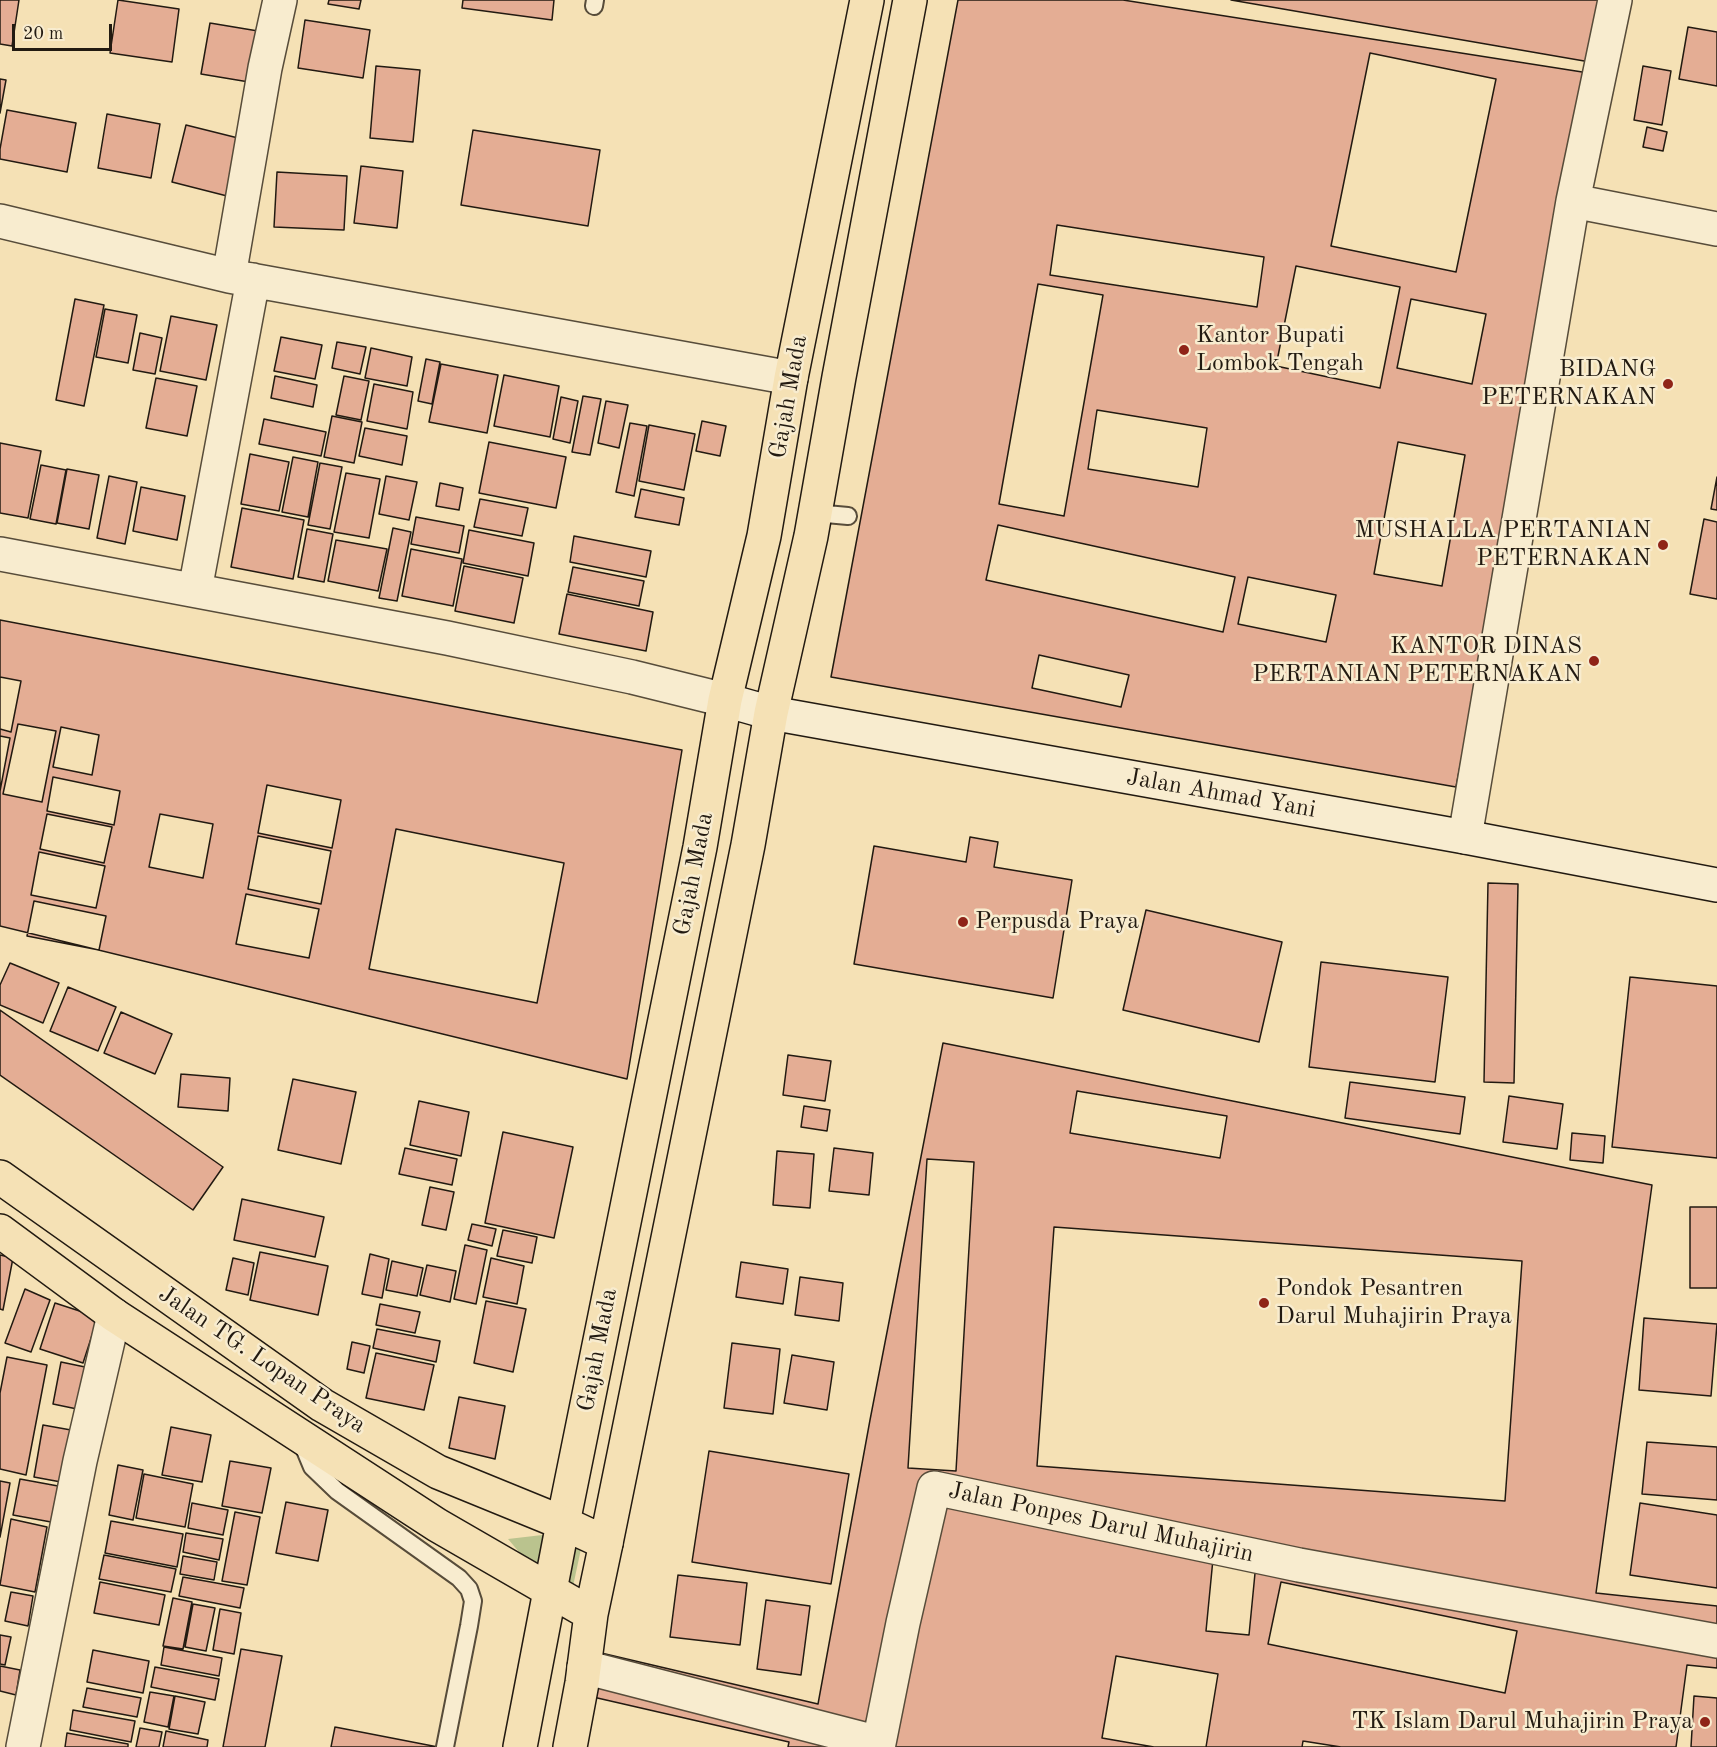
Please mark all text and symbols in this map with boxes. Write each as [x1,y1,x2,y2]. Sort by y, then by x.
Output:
scale bar [15,12,116,50]
text: 20 m [23,25,63,43]
place label: Kantor Bupati Lombok Tengah [1196,322,1364,378]
street label: Gajah Mada [764,333,814,461]
marker: Kantor Bupati Lombok Tengah [1177,343,1191,357]
place label: BIDANG PETERNAKAN [1481,356,1656,412]
marker: BIDANG PETERNAKAN [1661,377,1675,391]
place label: MUSHALLA PERTANIAN PETERNAKAN [1354,517,1651,573]
marker: MUSHALLA PERTANIAN PETERNAKAN [1656,538,1670,552]
place label: KANTOR DINAS PERTANIAN PETERNAKAN [1252,633,1582,689]
marker: KANTOR DINAS PERTANIAN PETERNAKAN [1587,654,1601,668]
street label: Jalan Ahmad Yani [1124,763,1318,825]
street label: Gajah Mada [668,810,720,938]
place label: Perpusda Praya [975,908,1139,936]
marker: Perpusda Praya [956,915,970,929]
place label: Pondok Pesantren Darul Muhajirin Praya [1276,1275,1512,1331]
street label: Jalan TG. Lopan Praya [153,1280,371,1440]
street label: Gajah Mada [572,1286,624,1414]
marker: Pondok Pesantren Darul Muhajirin Praya [1257,1296,1271,1310]
street label: Jalan Ponpes Darul Muhajirin [946,1477,1256,1569]
place label: TK Islam Darul Muhajirin Praya [1351,1708,1693,1736]
marker: TK Islam Darul Muhajirin Praya [1698,1715,1712,1729]

